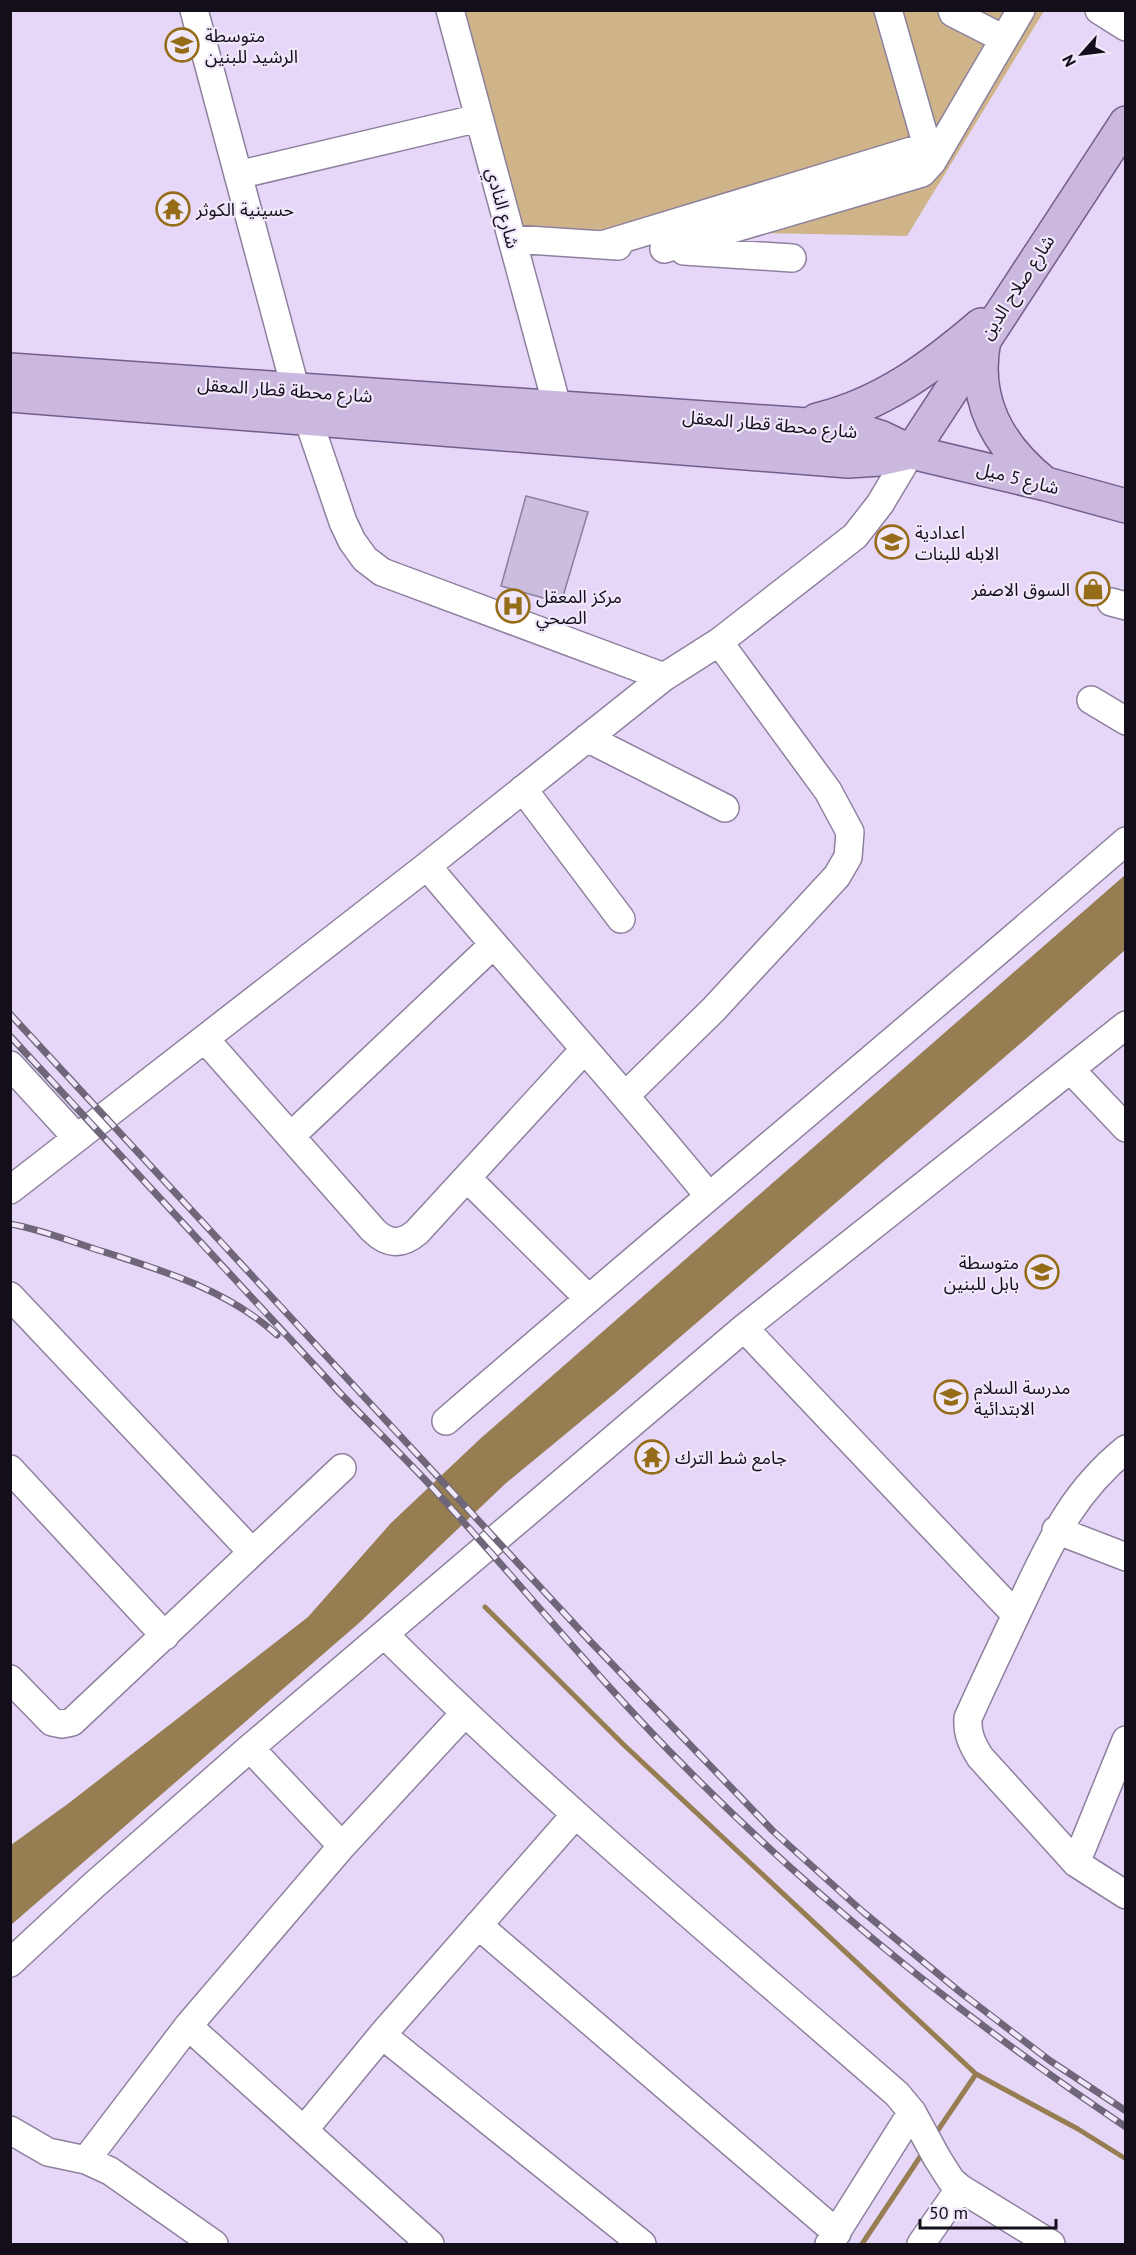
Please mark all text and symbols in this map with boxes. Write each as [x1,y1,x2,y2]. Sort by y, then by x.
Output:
place label: متوسطة الرشيد للبنين [205,24,298,68]
north arrow [1052,24,1112,84]
school or university icon: متوسطة الرشيد للبنين [164,27,200,63]
text: N [1057,52,1080,70]
street label: شارع النادي [478,165,525,252]
temple icon: حسينية الكوثر [155,191,191,227]
place label: حسينية الكوثر [195,198,294,221]
street label: شارع صلاح الدين [975,230,1062,345]
street label: شارع محطة قطار المعقل [196,372,373,411]
street label: شارع محطة قطار المعقل [681,405,858,446]
street label: شارع 5 ميل [974,457,1061,502]
place label: اعدادية الابله للبنات [915,521,999,565]
school or university icon: اعدادية الابله للبنات [874,524,910,560]
shop icon: السوق الاصفر [1075,571,1111,607]
place label: السوق الاصفر [970,578,1070,601]
place label: مركز المعقل الصحي [536,585,622,631]
hospital icon: مركز المعقل الصحي [495,588,531,624]
place label: متوسطة بابل للبنين [944,1251,1019,1295]
school or university icon: متوسطة بابل للبنين [1024,1254,1060,1290]
place label: مدرسة السلام الابتدائية [974,1376,1071,1420]
school or university icon: مدرسة السلام الابتدائية [933,1379,969,1415]
temple icon: جامع شط الترك [634,1439,670,1475]
place label: جامع شط الترك [675,1446,787,1472]
scale bar [920,2192,1056,2230]
text: 50 m [929,2201,968,2224]

